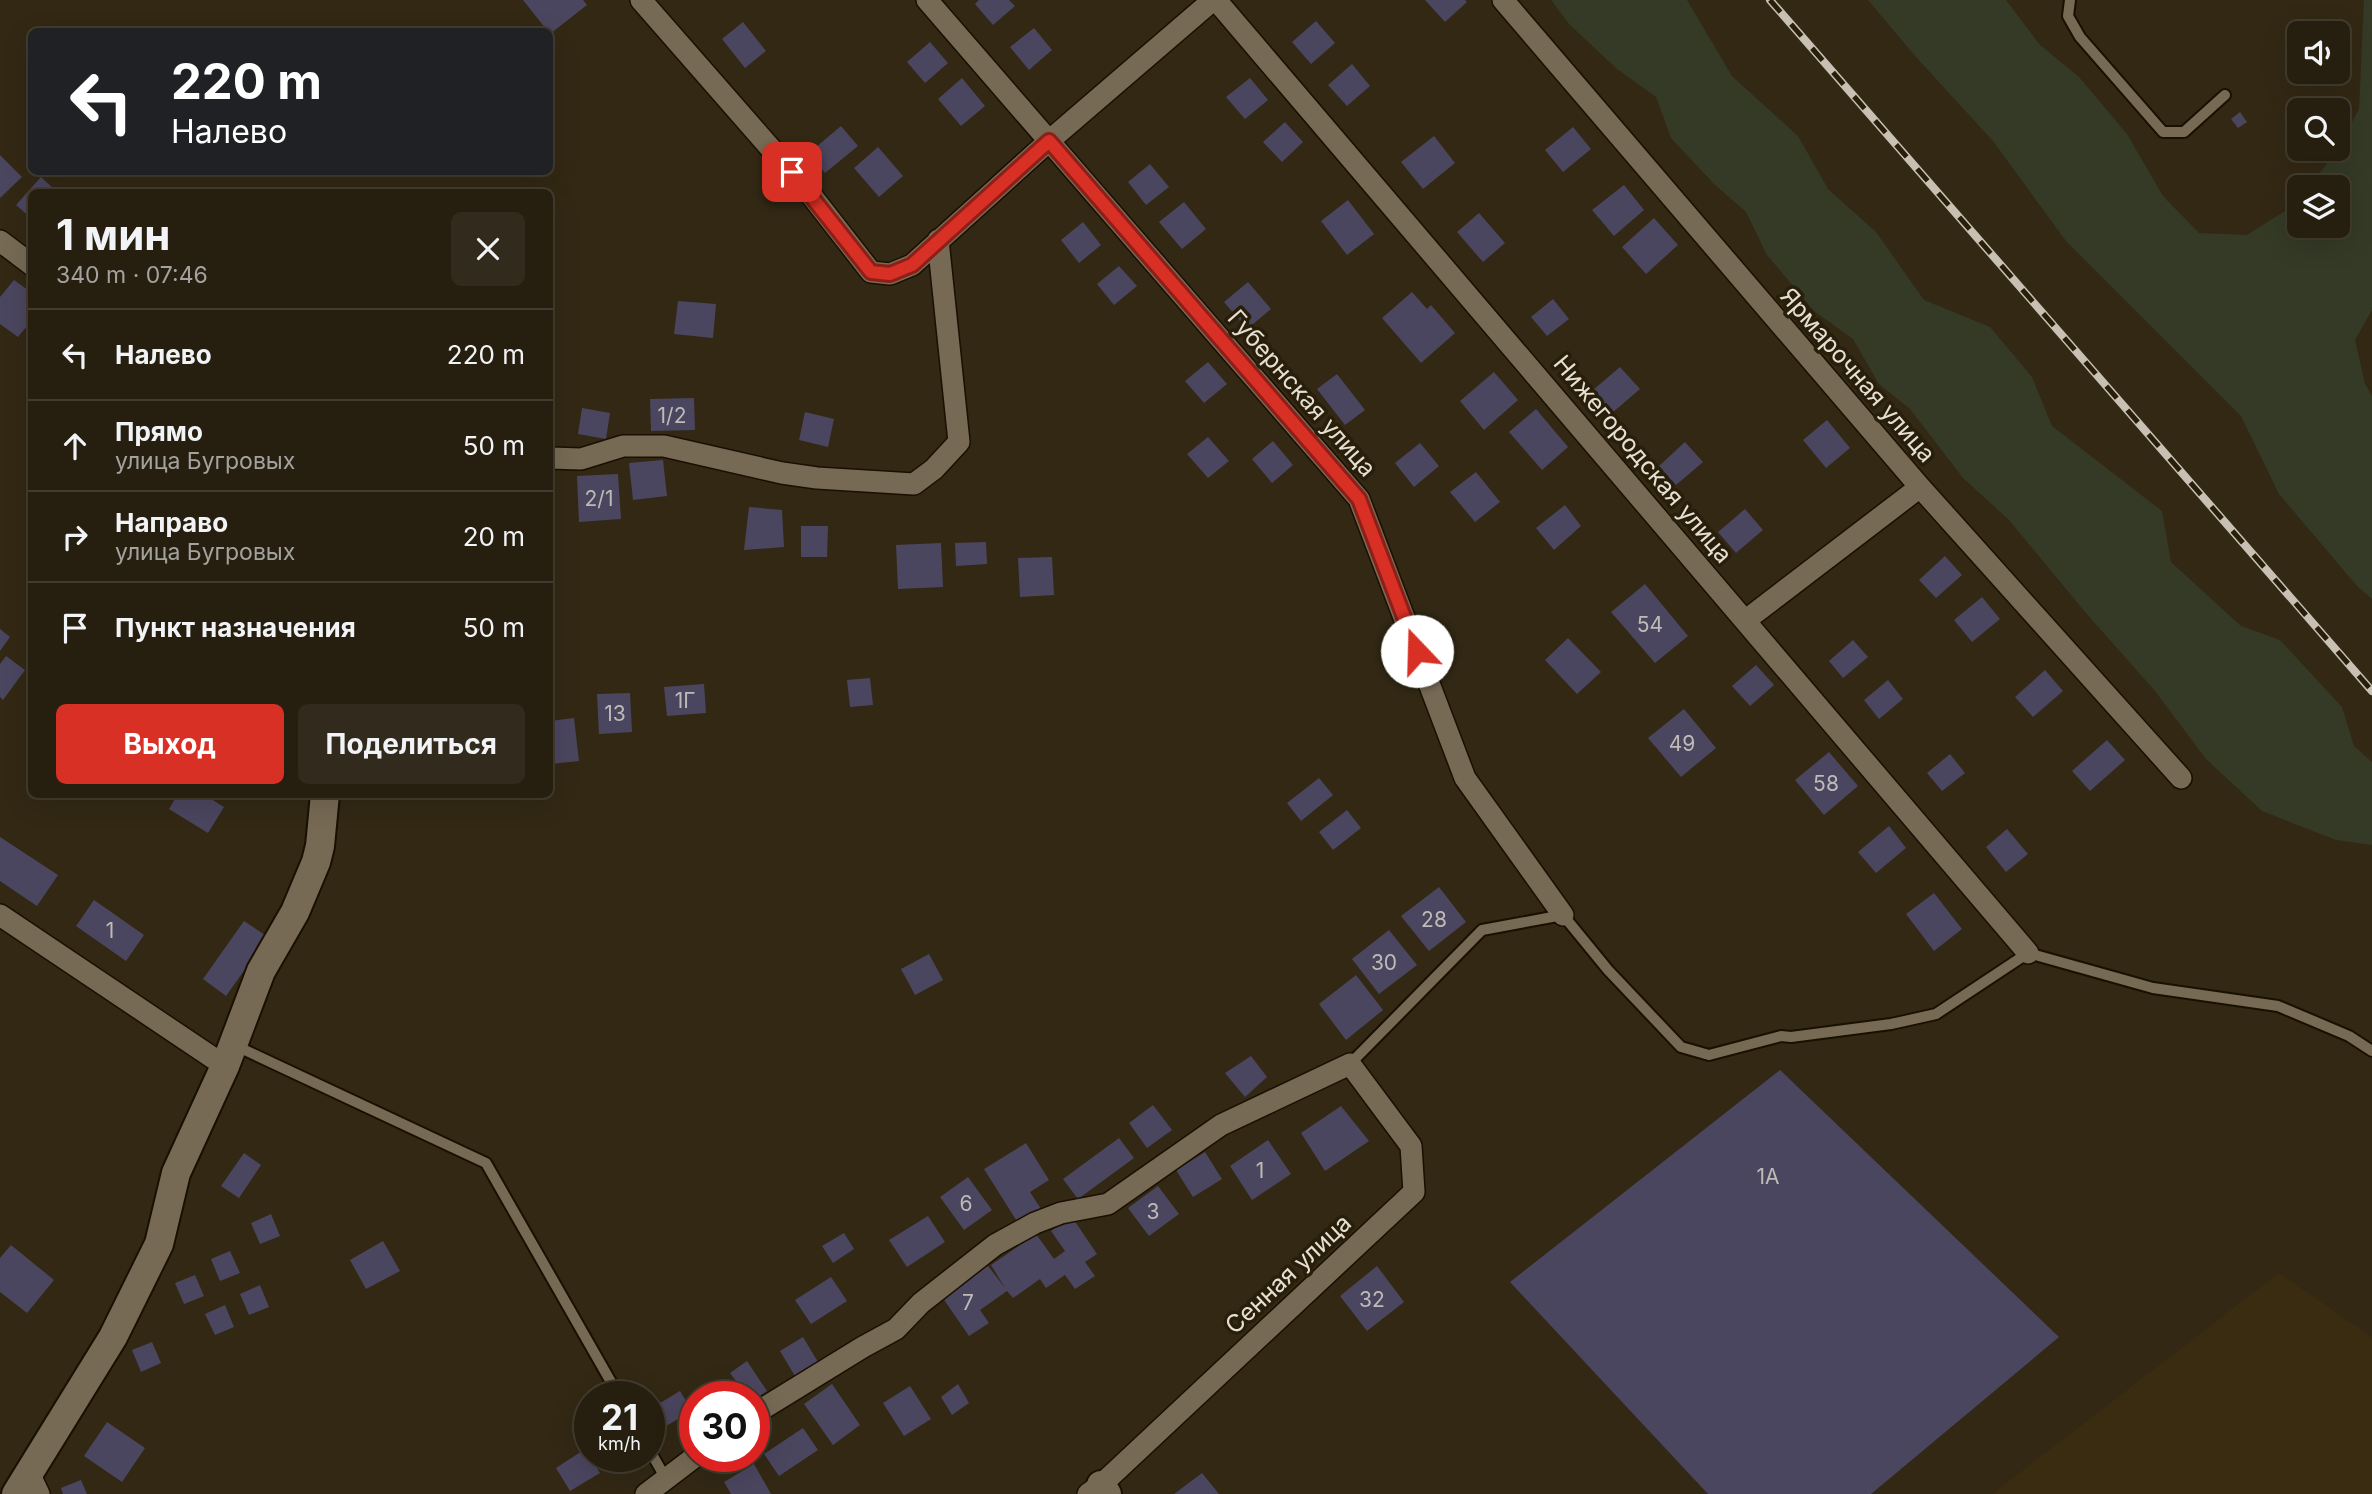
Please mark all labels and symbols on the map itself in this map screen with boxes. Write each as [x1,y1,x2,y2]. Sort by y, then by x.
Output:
pin [762,142,822,202]
street label: Ярмарочная улица [1774,282,1942,468]
street label: Губернская улица [1222,304,1382,482]
street label: Нижегородская улица [1548,349,1738,569]
house number: 1/2 [658,403,686,428]
house number: 2/1 [585,486,613,511]
house number: 54 [1637,612,1663,637]
position arrow [1380,614,1454,688]
house number: 1Г [675,688,695,713]
house number: 13 [604,701,626,726]
house number: 49 [1669,731,1695,756]
house number: 58 [1813,771,1839,796]
house number: 28 [1421,907,1447,932]
house number: 1 [106,918,114,943]
house number: 30 [1371,950,1397,975]
house number: 1 [1256,1158,1264,1183]
house number: 1А [1756,1164,1780,1189]
house number: 6 [959,1191,973,1216]
house number: 3 [1147,1199,1159,1224]
street label: Сенная улица [1219,1208,1357,1340]
house number: 32 [1359,1287,1385,1312]
house number: 7 [962,1290,974,1315]
speed limit sign: 30 [679,1381,770,1472]

